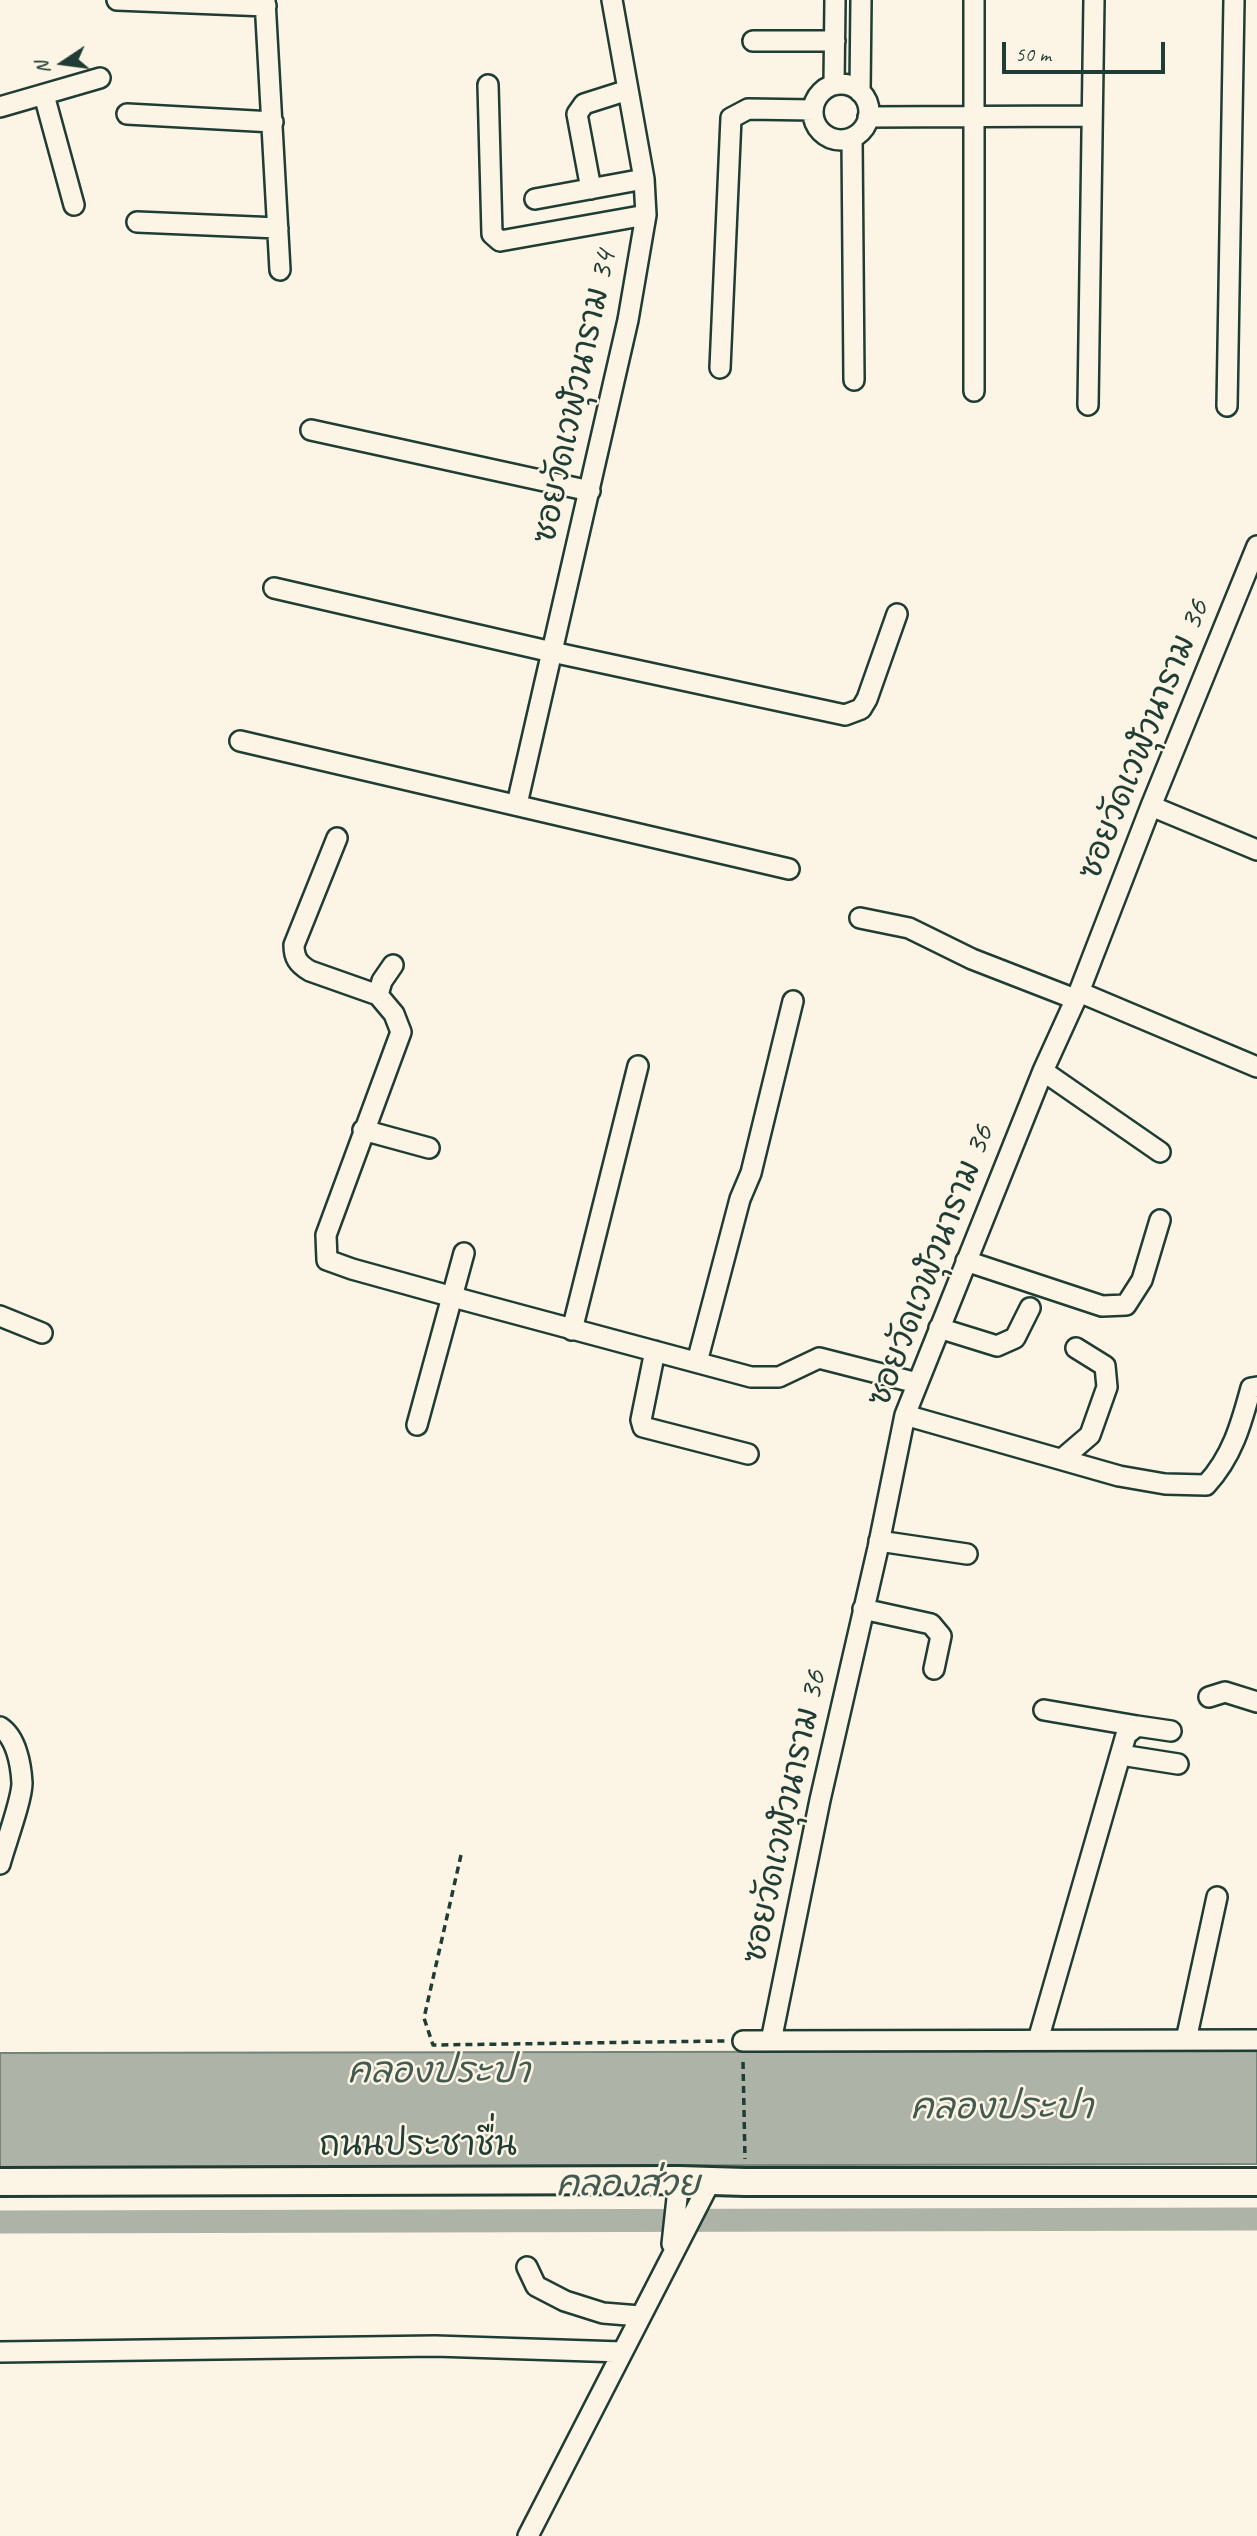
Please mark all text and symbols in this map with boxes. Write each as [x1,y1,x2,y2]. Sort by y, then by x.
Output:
north arrow [28,28,98,98]
scale bar [1005,28,1168,72]
text: 50 m [1015,41,1051,67]
text: N [30,59,56,76]
street label: ซอยวัดเวฬุวนาราม 34 [526,247,626,547]
street label: ซอยวัดเวฬุวนาราม 36 [1071,594,1219,886]
street label: ซอยวัดเวฬุวนาราม 36 [860,1120,1004,1412]
street label: ซอยวัดเวฬุวนาราม 36 [736,1667,836,1967]
water label: คลองประปา [348,2052,530,2094]
water label: คลองประปา [911,2088,1093,2130]
street label: ถนนประชาชื่น [319,2126,517,2166]
water label: คลองส่วย [556,2165,700,2207]

